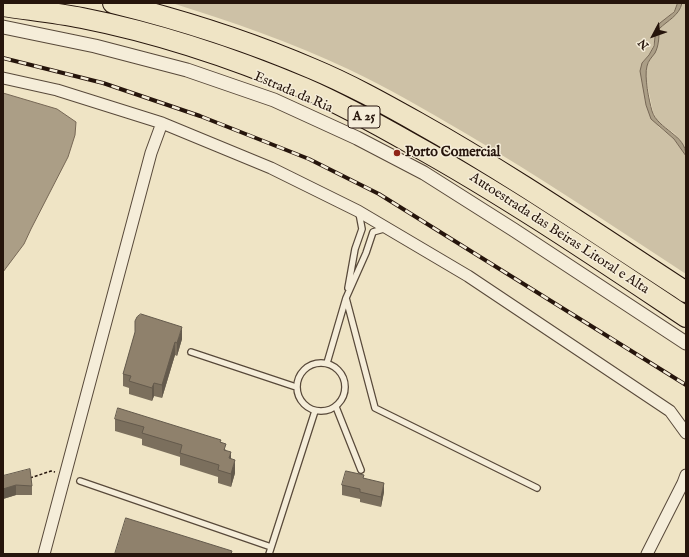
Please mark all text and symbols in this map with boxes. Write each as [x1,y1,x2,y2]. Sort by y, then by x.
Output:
north arrow [633,16,673,56]
text: N [636,36,652,52]
street label: Estrada da Ria [251,69,335,117]
road number: A 25 [348,106,380,128]
place label: Porto Comercial [405,145,500,161]
marker: Porto Comercial [392,148,402,158]
street label: Autoestrada das Beiras Litoral e Alta [466,170,652,298]

